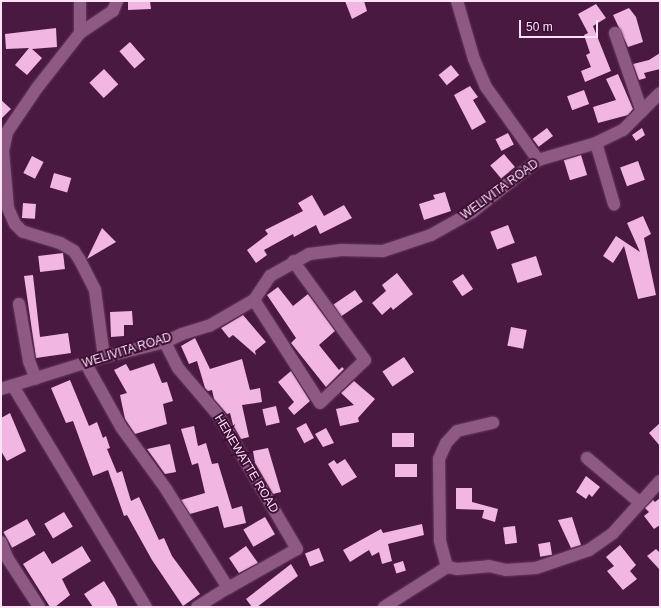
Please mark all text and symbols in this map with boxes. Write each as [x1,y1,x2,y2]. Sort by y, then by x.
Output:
scale bar [521,12,600,38]
text: 50 m [526,20,553,34]
street label: WELIVITA ROAD [458,157,542,223]
street label: WELIVITA ROAD [80,331,174,371]
street label: HENEWATTE ROAD [211,412,281,516]

